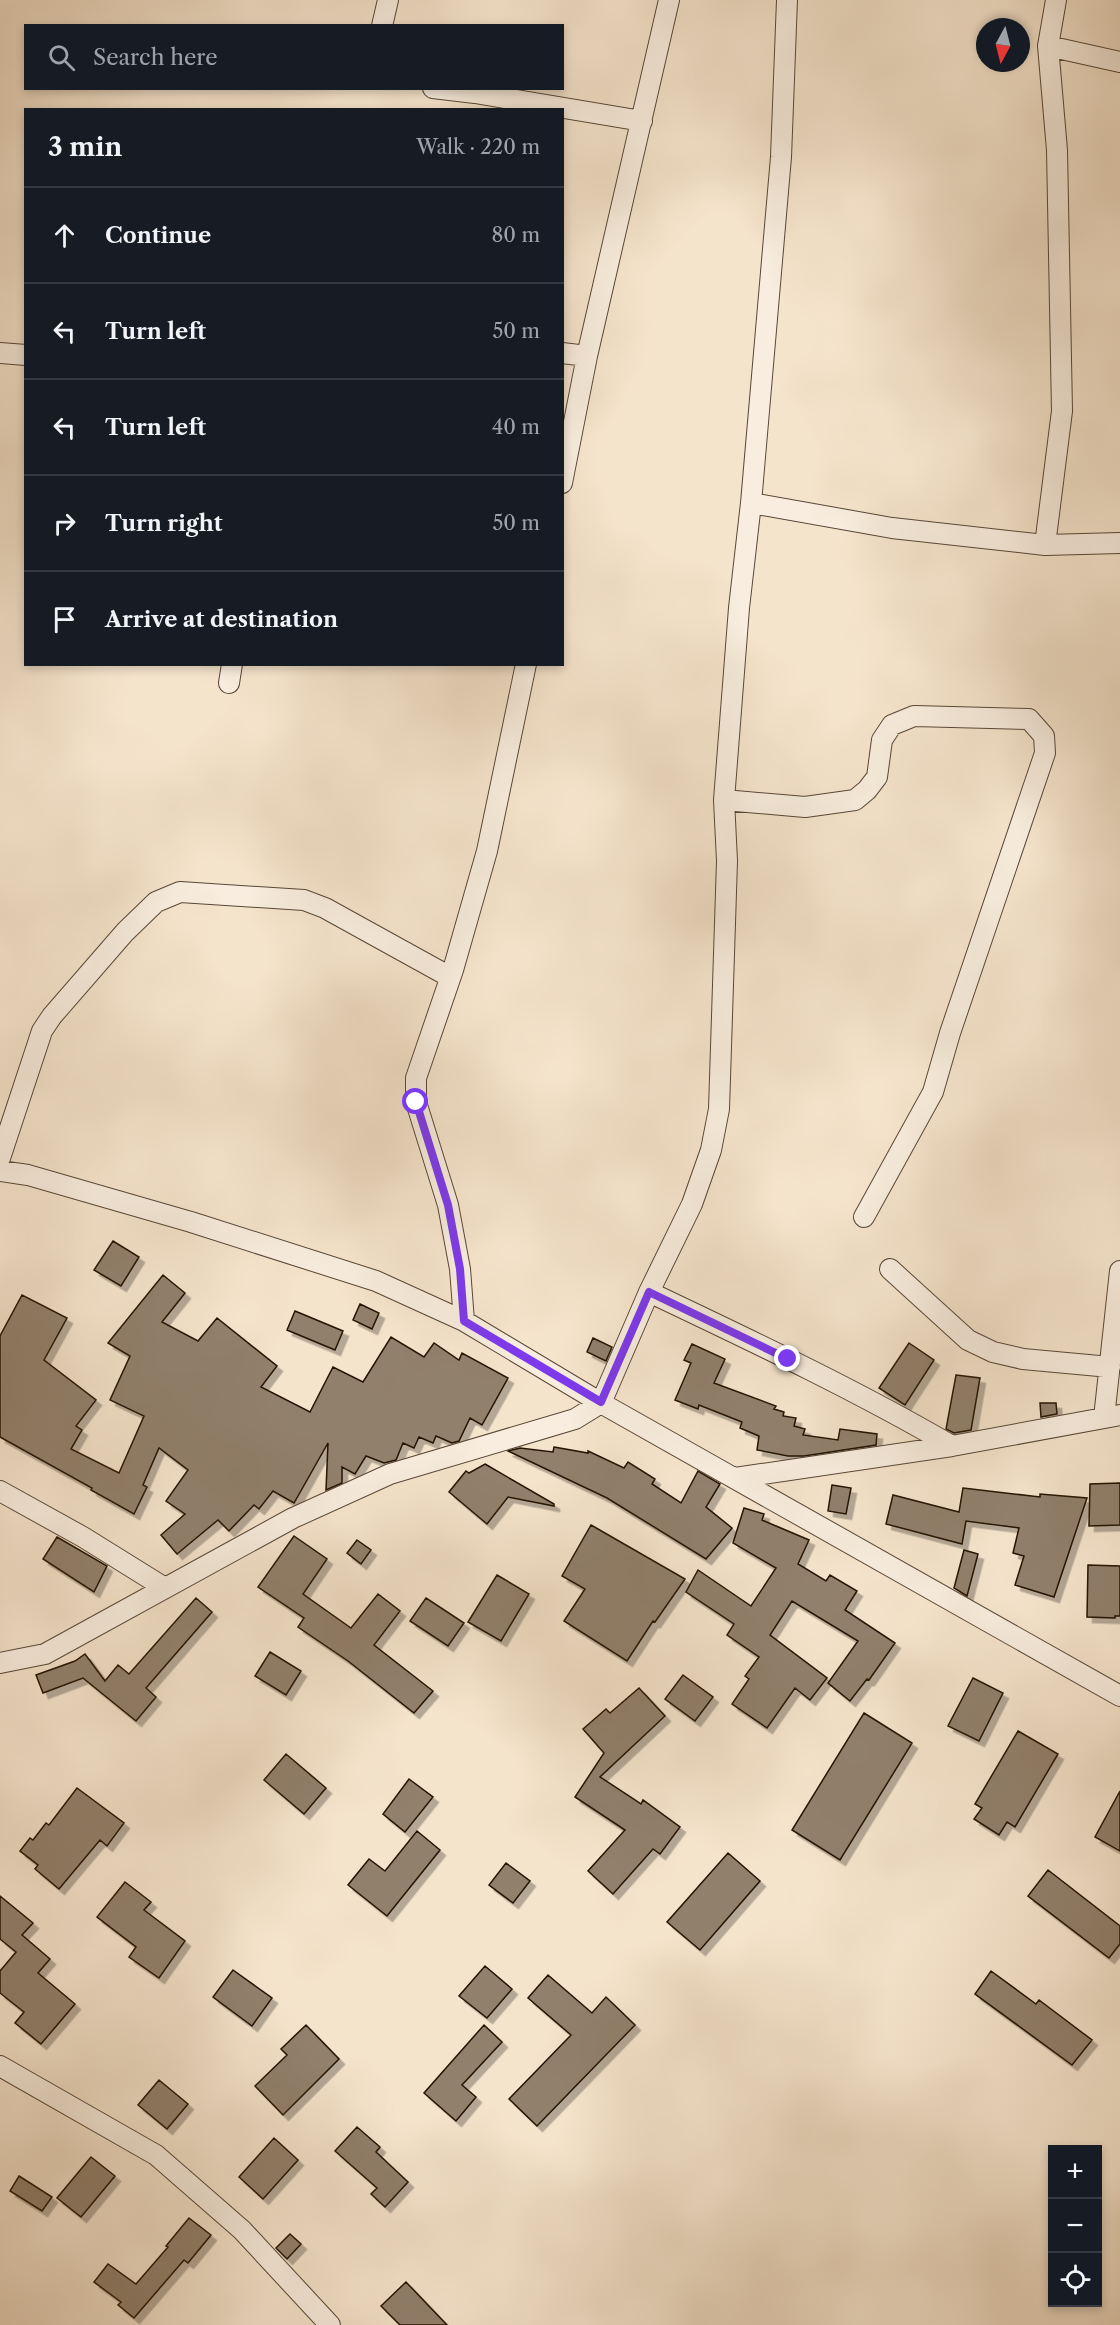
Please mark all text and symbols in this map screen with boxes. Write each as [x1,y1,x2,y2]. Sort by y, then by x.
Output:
north arrow [976,18,1030,72]
search box [24,24,564,90]
icon: search [45,41,78,74]
text: Search here [93,44,218,71]
text: 3 min [48,131,122,163]
text: Walk · 220 m [416,135,540,159]
icon: ahead [48,219,81,252]
text: Continue [105,222,211,249]
text: 80 m [492,223,540,247]
icon: left [48,315,81,348]
text: Turn left [105,318,206,345]
text: 50 m [493,319,540,343]
icon: left [48,411,81,444]
text: Turn left [105,414,206,441]
text: 40 m [492,415,540,439]
icon: right [48,507,81,540]
text: Turn right [105,510,223,537]
text: 50 m [493,511,540,535]
icon: arrive [48,603,81,636]
text: Arrive at destination [105,606,338,633]
route start [402,1088,428,1114]
route end [774,1345,800,1371]
map controls [1048,2145,1102,2307]
button: + [1048,2145,1102,2199]
button: − [1048,2199,1102,2253]
button: locate [1048,2253,1102,2307]

